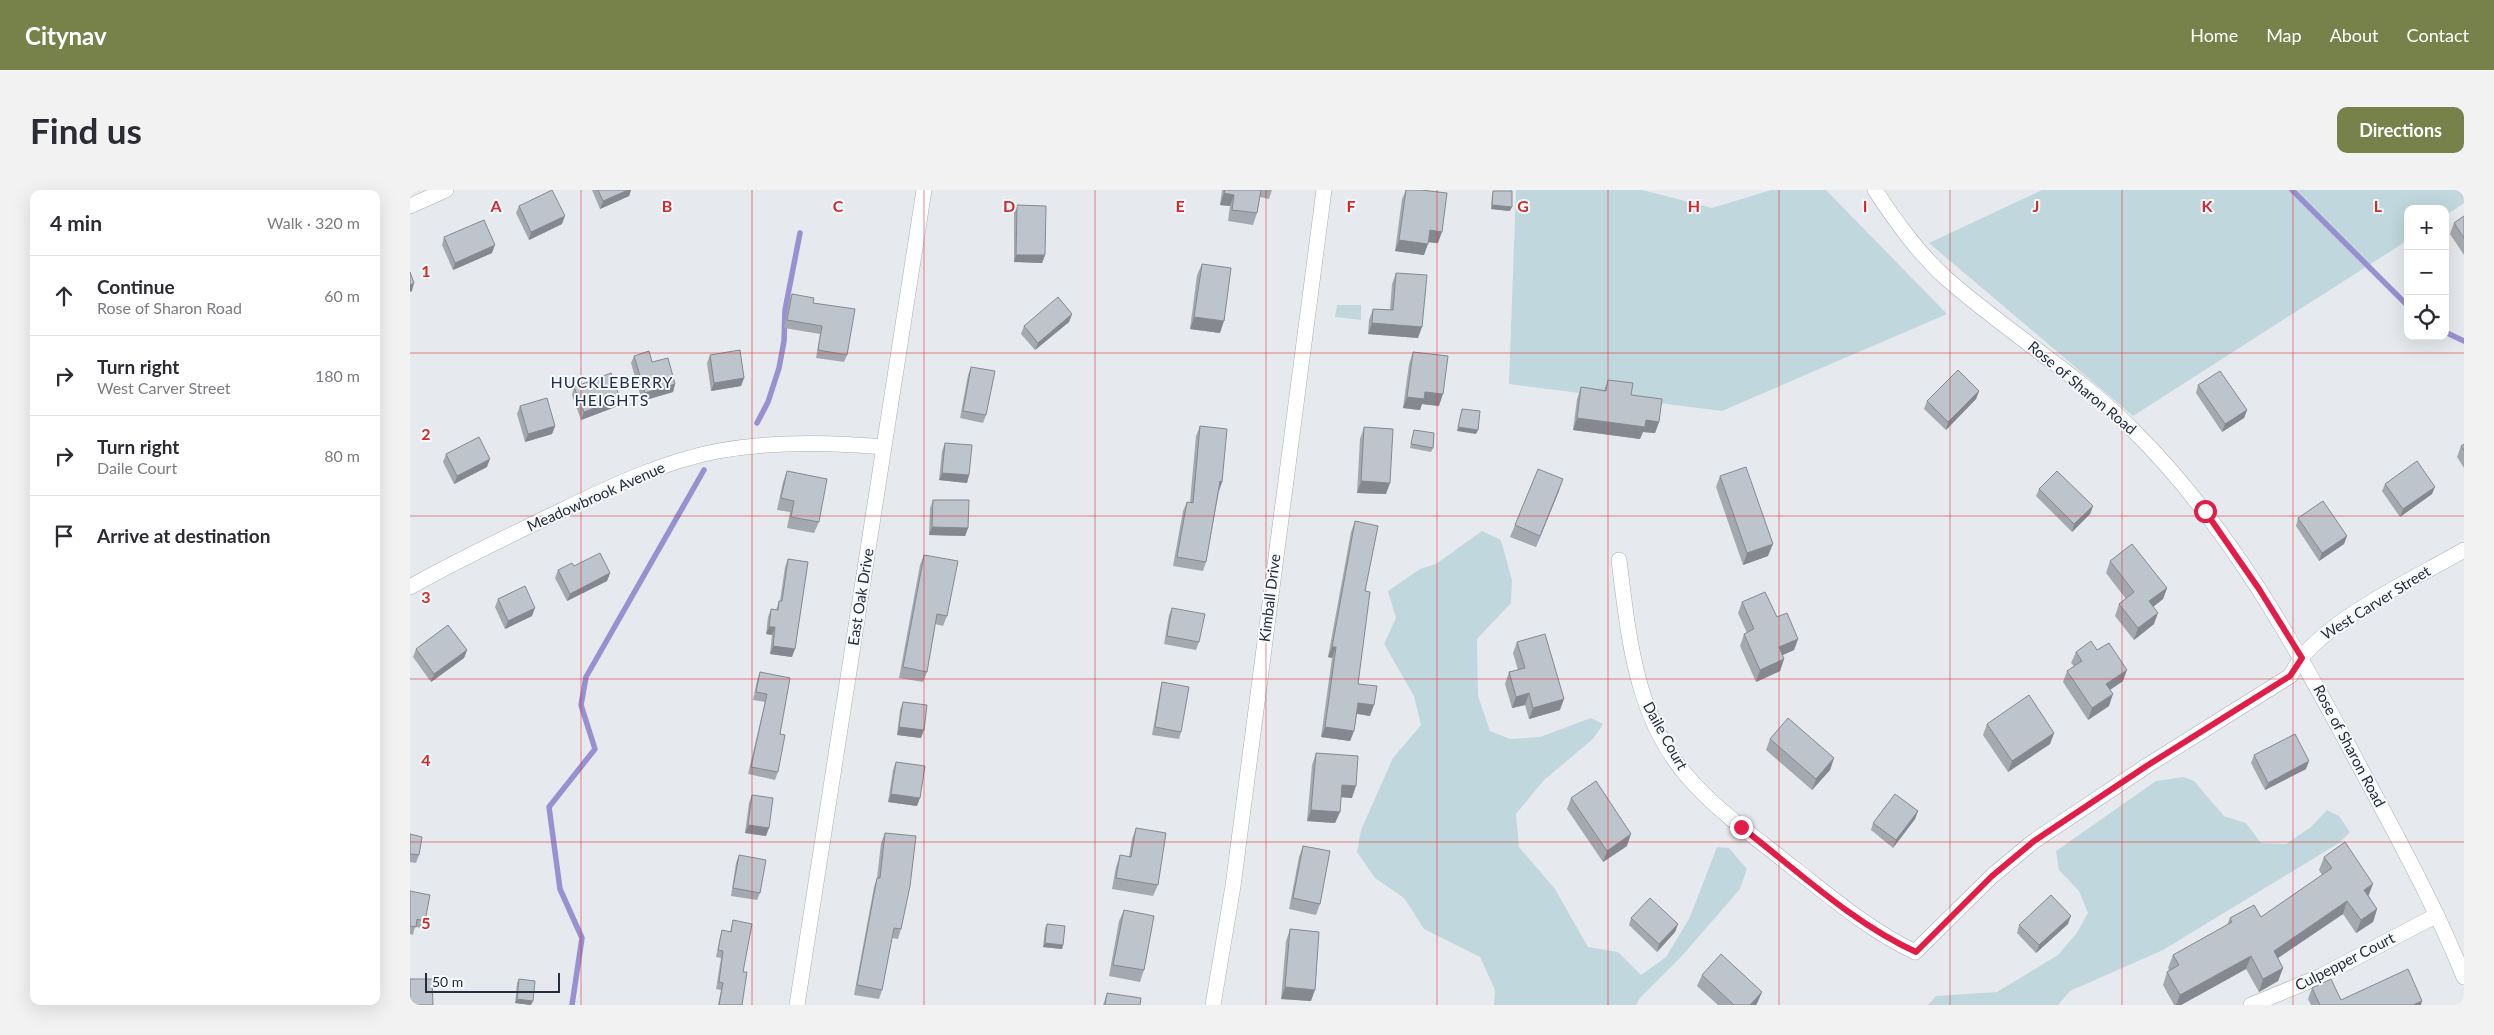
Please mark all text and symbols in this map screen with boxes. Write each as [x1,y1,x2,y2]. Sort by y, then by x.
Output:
text: Citynav [25,21,107,50]
text: Home [2190,24,2238,46]
text: Map [2266,24,2302,46]
text: About [2330,24,2379,46]
text: Contact [2407,24,2469,46]
button: Directions [2337,107,2464,153]
text: Find us [30,109,142,151]
text: A [489,196,502,215]
text: B [662,196,672,215]
text: C [833,196,844,215]
text: D [1003,196,1015,215]
text: E [1175,196,1185,215]
text: F [1346,196,1356,215]
text: G [1517,196,1529,215]
text: H [1688,196,1700,215]
text: I [1863,196,1867,215]
text: J [2033,196,2039,215]
text: K [2202,196,2214,215]
text: L [2374,196,2383,215]
map controls [2404,205,2449,340]
button: + [2404,205,2449,250]
text: 4 min [50,210,102,235]
text: Walk · 320 m [267,213,360,232]
button: − [2404,250,2449,295]
text: 1 [421,261,431,280]
text: Continue [97,275,175,298]
icon: ahead [50,282,78,310]
text: 60 m [324,286,360,305]
button: locate [2404,295,2449,340]
text: Rose of Sharon Road [97,298,242,317]
street label: Rose of Sharon Road [2025,337,2140,438]
text: Turn right [97,355,179,378]
icon: right [50,362,78,390]
text: 180 m [315,366,360,385]
district label: HUCKLEBERRY HEIGHTS [551,372,673,409]
text: West Carver Street [97,378,231,397]
text: 2 [421,424,431,443]
text: Turn right [97,435,179,458]
icon: right [50,442,78,470]
text: 80 m [324,446,360,465]
text: Daile Court [97,458,177,477]
street label: Meadowbrook Avenue [524,458,667,535]
route start [2194,500,2217,523]
icon: arrive [50,522,78,550]
text: Arrive at destination [97,524,270,547]
street label: East Oak Drive [843,547,877,647]
street label: Kimball Drive [1255,553,1283,643]
street label: West Carver Street [2318,561,2434,643]
text: 3 [421,587,431,606]
street label: Rose of Sharon Road [2310,681,2390,810]
street label: Daile Court [1640,698,1692,773]
text: 4 [421,750,431,769]
route end [1730,816,1753,839]
text: 5 [421,913,431,932]
street label: Culpepper Court [2292,928,2398,994]
scale bar [425,970,560,993]
text: 50 m [432,973,463,990]

